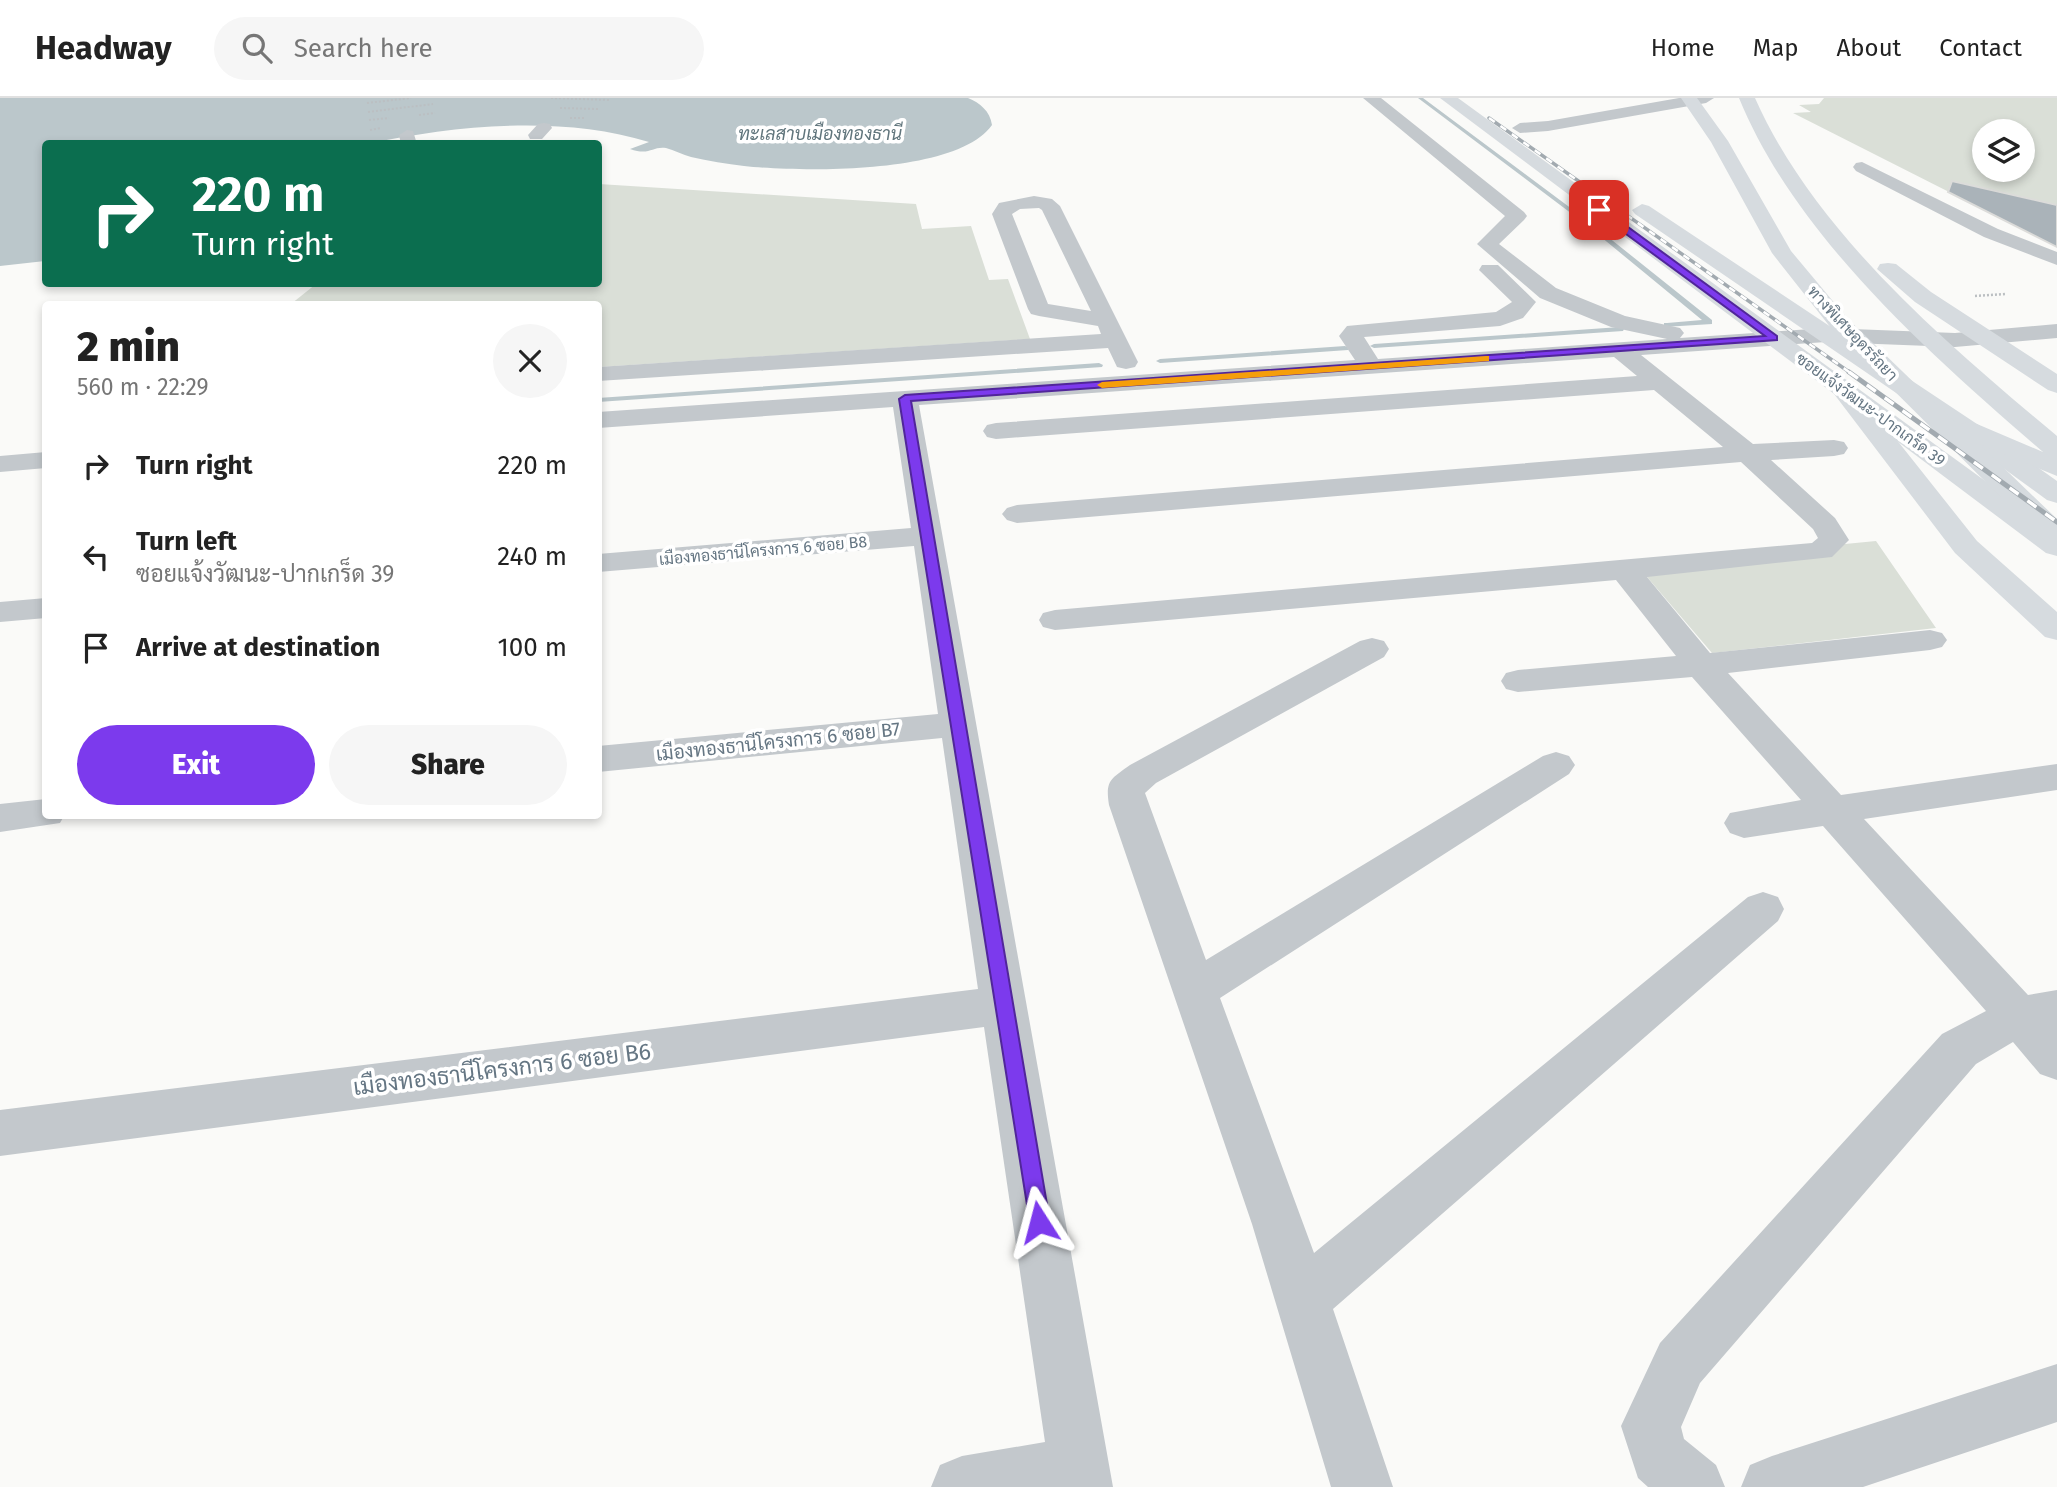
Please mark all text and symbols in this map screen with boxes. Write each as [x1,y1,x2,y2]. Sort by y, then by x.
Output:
search box [214,17,704,80]
text: Headway [35,28,172,68]
icon: search [238,29,276,67]
text: Search here [294,33,433,64]
text: Home [1651,34,1715,62]
text: Map [1753,34,1799,62]
text: About [1837,34,1901,62]
text: Contact [1939,34,2022,62]
map controls [1972,119,2035,182]
button: layers [1972,119,2035,182]
water label: ทะเลสาบเมืองทองธานี [738,121,903,145]
text: 220 m [192,165,324,224]
icon: right [77,168,168,259]
pin [1569,180,1629,240]
icon: arrive [1580,191,1618,229]
text: Turn right [192,225,334,263]
street label: ทางพิเศษอุดรรัถยา [1802,281,1902,386]
text: 2 min [77,322,180,372]
button: close [493,324,567,398]
street label: ซอยแจ้งวัฒนะ-ปากเกร็ด 39 [1792,346,1951,470]
text: 560 m · 22:29 [77,373,209,401]
icon: right [77,447,115,485]
text: Turn right [136,450,253,481]
text: 220 m [498,450,567,481]
text: Turn left [136,526,237,557]
street label: เมืองทองธานีโครงการ 6 ซอย B8 [658,530,868,569]
icon: left [77,538,115,576]
text: 240 m [497,541,567,572]
text: ซอยแจ้งวัฒนะ-ปากเกร็ด 39 [136,560,394,588]
icon: arrive [77,629,115,667]
text: Arrive at destination [136,632,380,663]
text: 100 m [498,632,567,663]
street label: เมืองทองธานีโครงการ 6 ซอย B7 [655,716,901,766]
button: Exit [77,725,315,805]
button: Share [329,725,567,805]
street label: เมืองทองธานีโครงการ 6 ซอย B6 [351,1035,653,1101]
position arrow [1002,1185,1076,1259]

